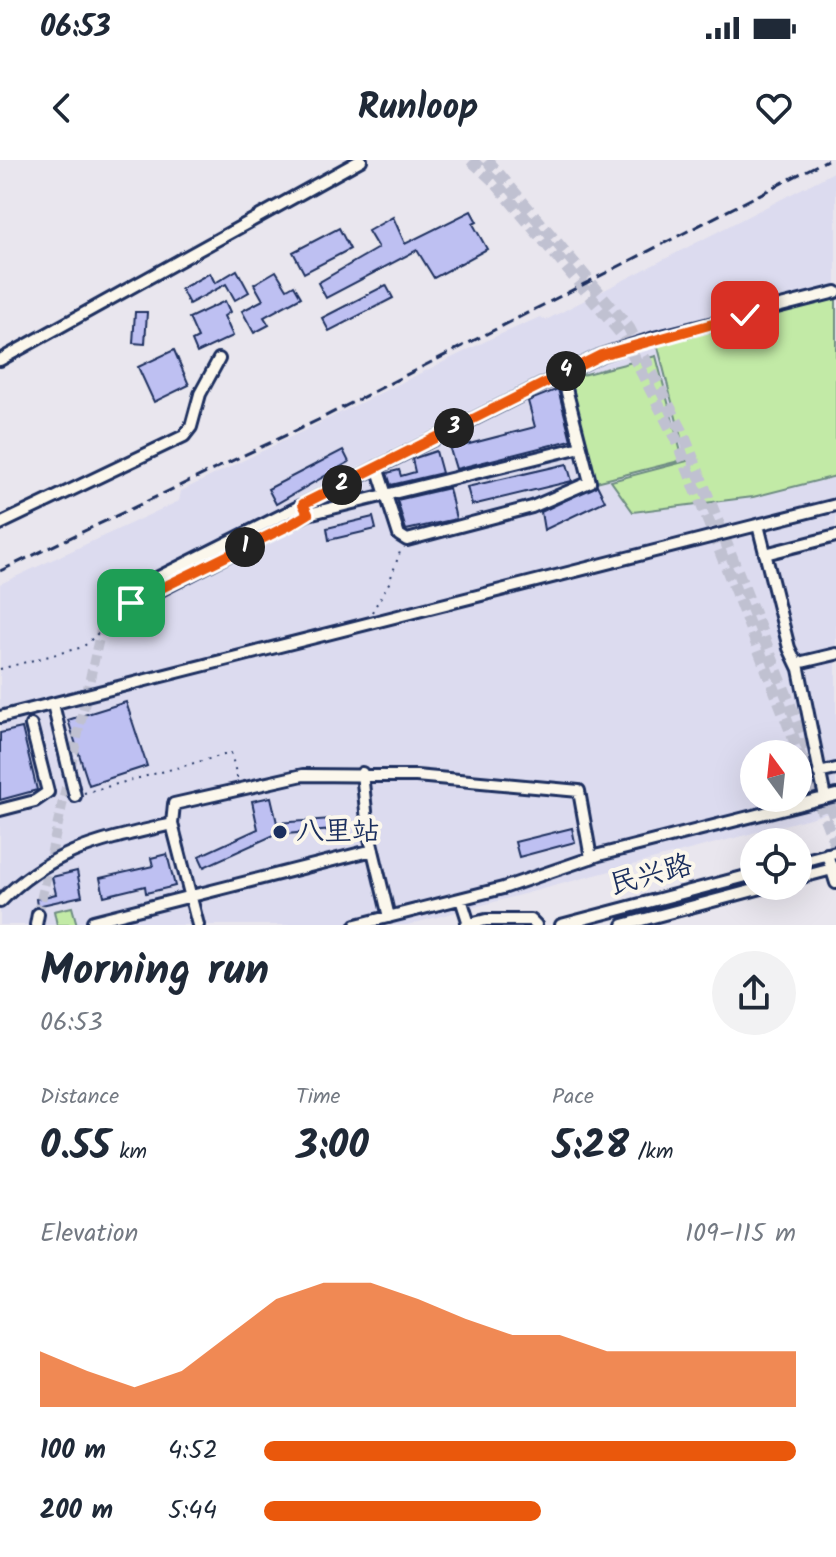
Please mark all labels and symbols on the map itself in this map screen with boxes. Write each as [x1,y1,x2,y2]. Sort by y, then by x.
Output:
pin [711,281,779,349]
pin: 4 [546,351,586,391]
pin: 3 [434,408,474,448]
pin: 2 [322,465,362,505]
pin: 1 [225,527,265,567]
pin [97,569,165,637]
north arrow [740,740,812,812]
place label: 八里站 [296,810,380,855]
marker: 八里站 [271,823,289,841]
street label: 民兴路 [605,843,697,909]

